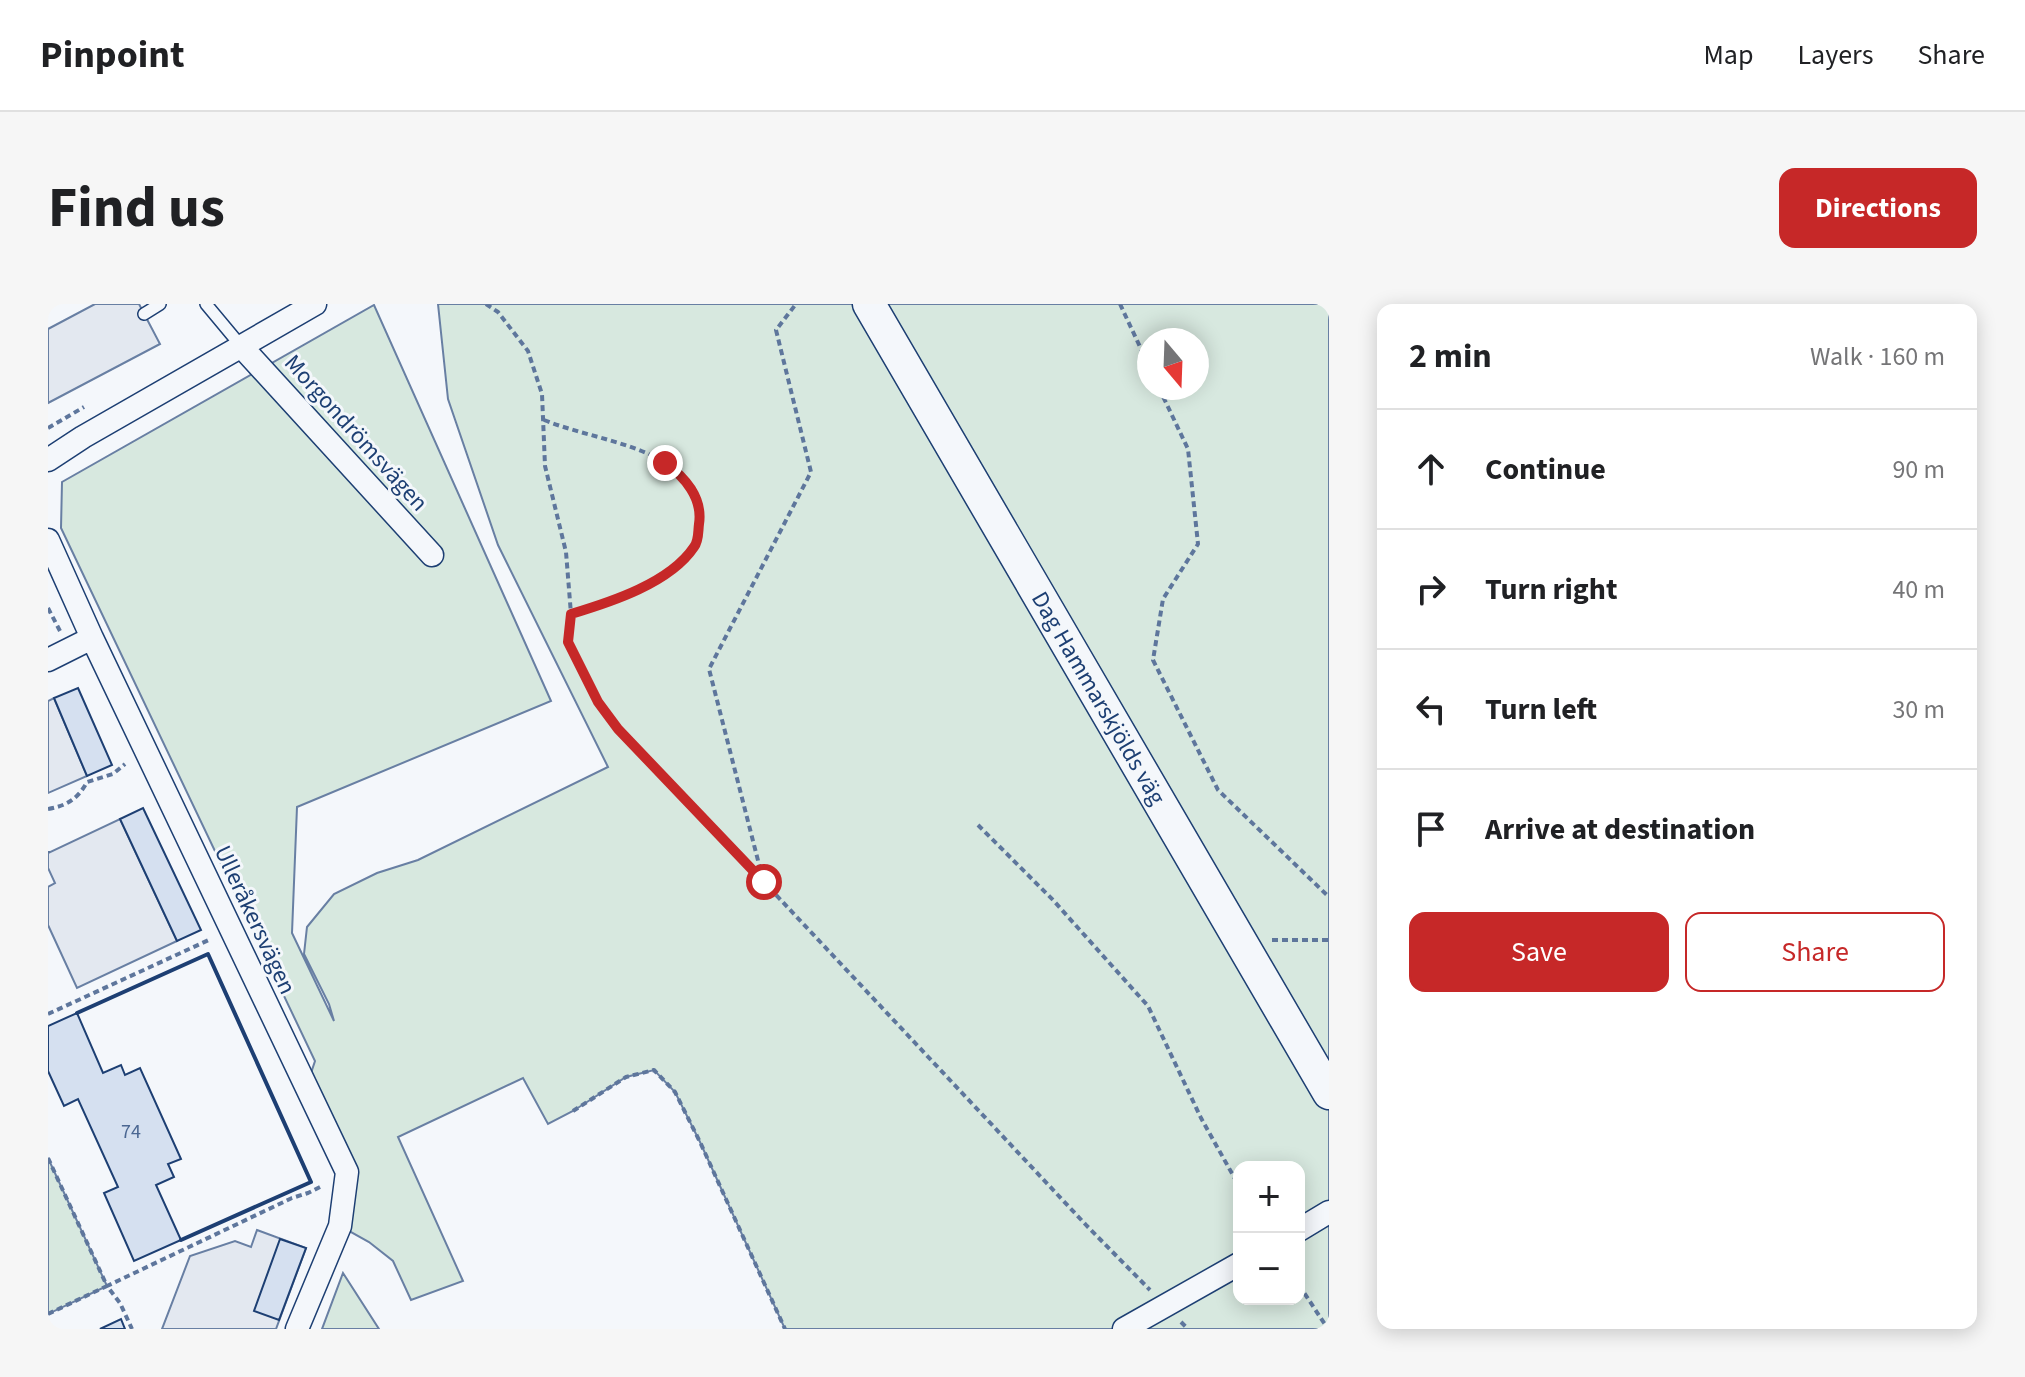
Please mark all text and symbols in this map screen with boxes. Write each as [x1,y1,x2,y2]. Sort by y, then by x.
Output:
text: Pinpoint [40,28,185,82]
text: Map [1703,35,1753,75]
text: Layers [1797,35,1873,75]
text: Share [1917,35,1985,75]
button: Directions [1779,168,1977,248]
text: Find us [48,169,225,248]
north arrow [1137,328,1209,400]
text: 2 min [1409,332,1492,381]
text: Walk · 160 m [1810,338,1945,375]
street label: Morgondrömsvägen [276,347,436,519]
route end [647,445,683,481]
icon: ahead [1409,447,1453,491]
text: Continue [1485,448,1606,491]
text: 90 m [1892,451,1945,488]
icon: right [1409,567,1453,611]
text: Turn right [1485,568,1617,611]
text: 40 m [1892,571,1945,608]
street label: Dag Hammarskjölds väg [1023,585,1175,811]
icon: left [1409,687,1453,731]
text: Turn left [1485,688,1597,731]
text: 30 m [1892,691,1945,728]
icon: arrive [1409,807,1453,851]
text: Arrive at destination [1485,808,1755,851]
street label: Ulleråkersvägen [205,840,305,1000]
route start [746,864,782,900]
button: Save [1409,912,1669,992]
button: Share [1685,912,1945,992]
house number: 74 [121,1118,141,1146]
map controls [1233,1161,1305,1305]
button: + [1233,1161,1305,1233]
button: − [1233,1233,1305,1305]

